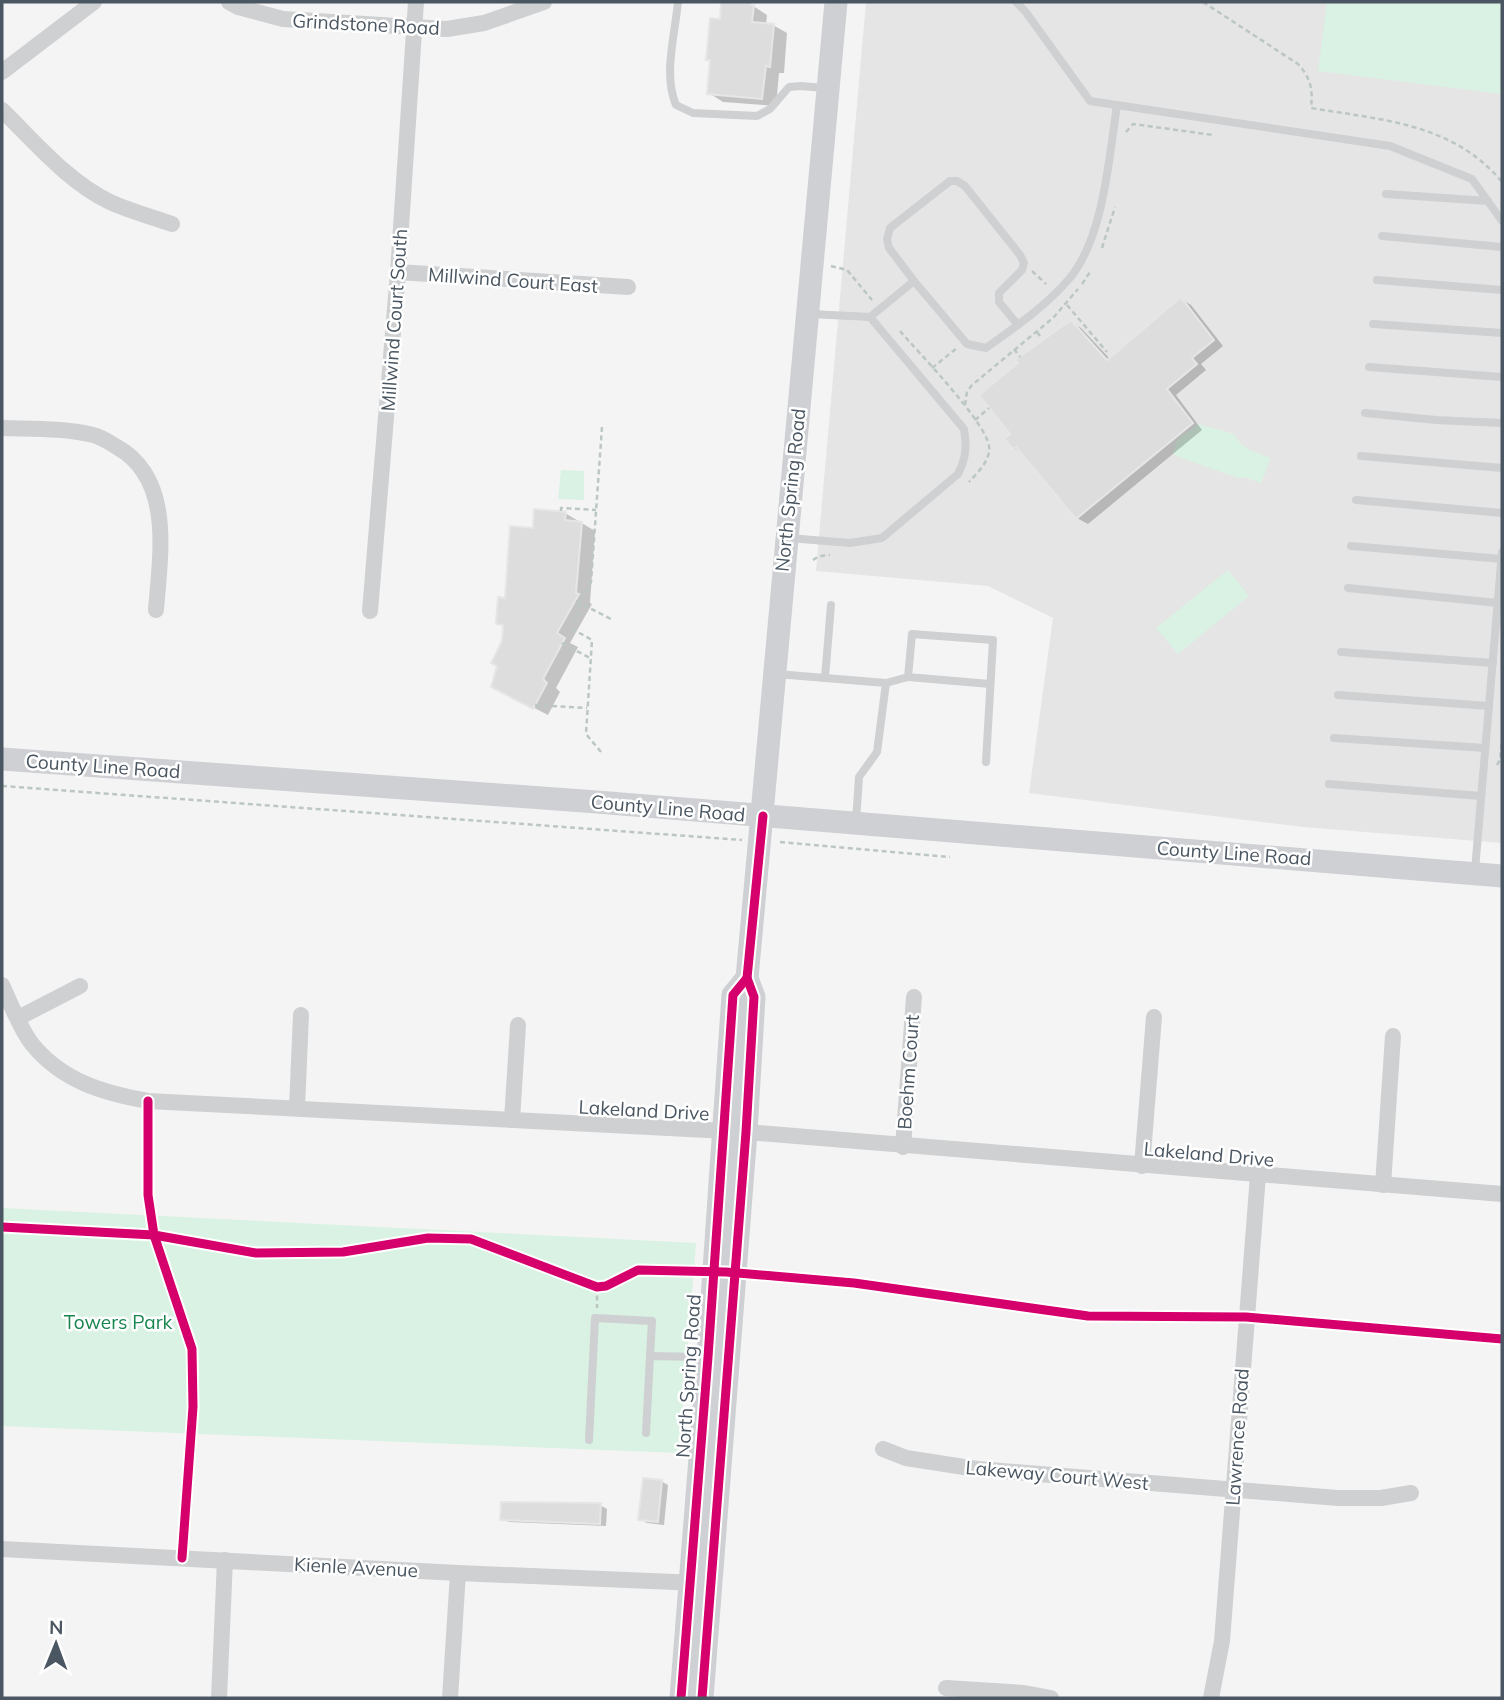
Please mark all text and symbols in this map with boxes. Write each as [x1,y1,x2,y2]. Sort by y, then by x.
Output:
street label: Grindstone Road [292,8,440,40]
street label: Millwind Court South [376,228,412,412]
street label: Millwind Court East [427,262,599,298]
street label: North Spring Road [769,407,811,573]
street label: County Line Road [25,749,181,783]
street label: County Line Road [590,789,746,827]
street label: County Line Road [1156,836,1312,870]
street label: Boehm Court [892,1013,924,1130]
street label: Lakeland Drive [578,1095,710,1125]
street label: Lakeland Drive [1143,1136,1275,1172]
street label: North Spring Road [670,1293,706,1459]
park label: Towers Park [64,1310,173,1334]
street label: Lawrence Road [1220,1368,1254,1506]
street label: Lakeway Court West [964,1455,1150,1495]
street label: Kienle Avenue [293,1552,419,1582]
north arrow [21,1609,91,1679]
text: N [49,1615,64,1639]

